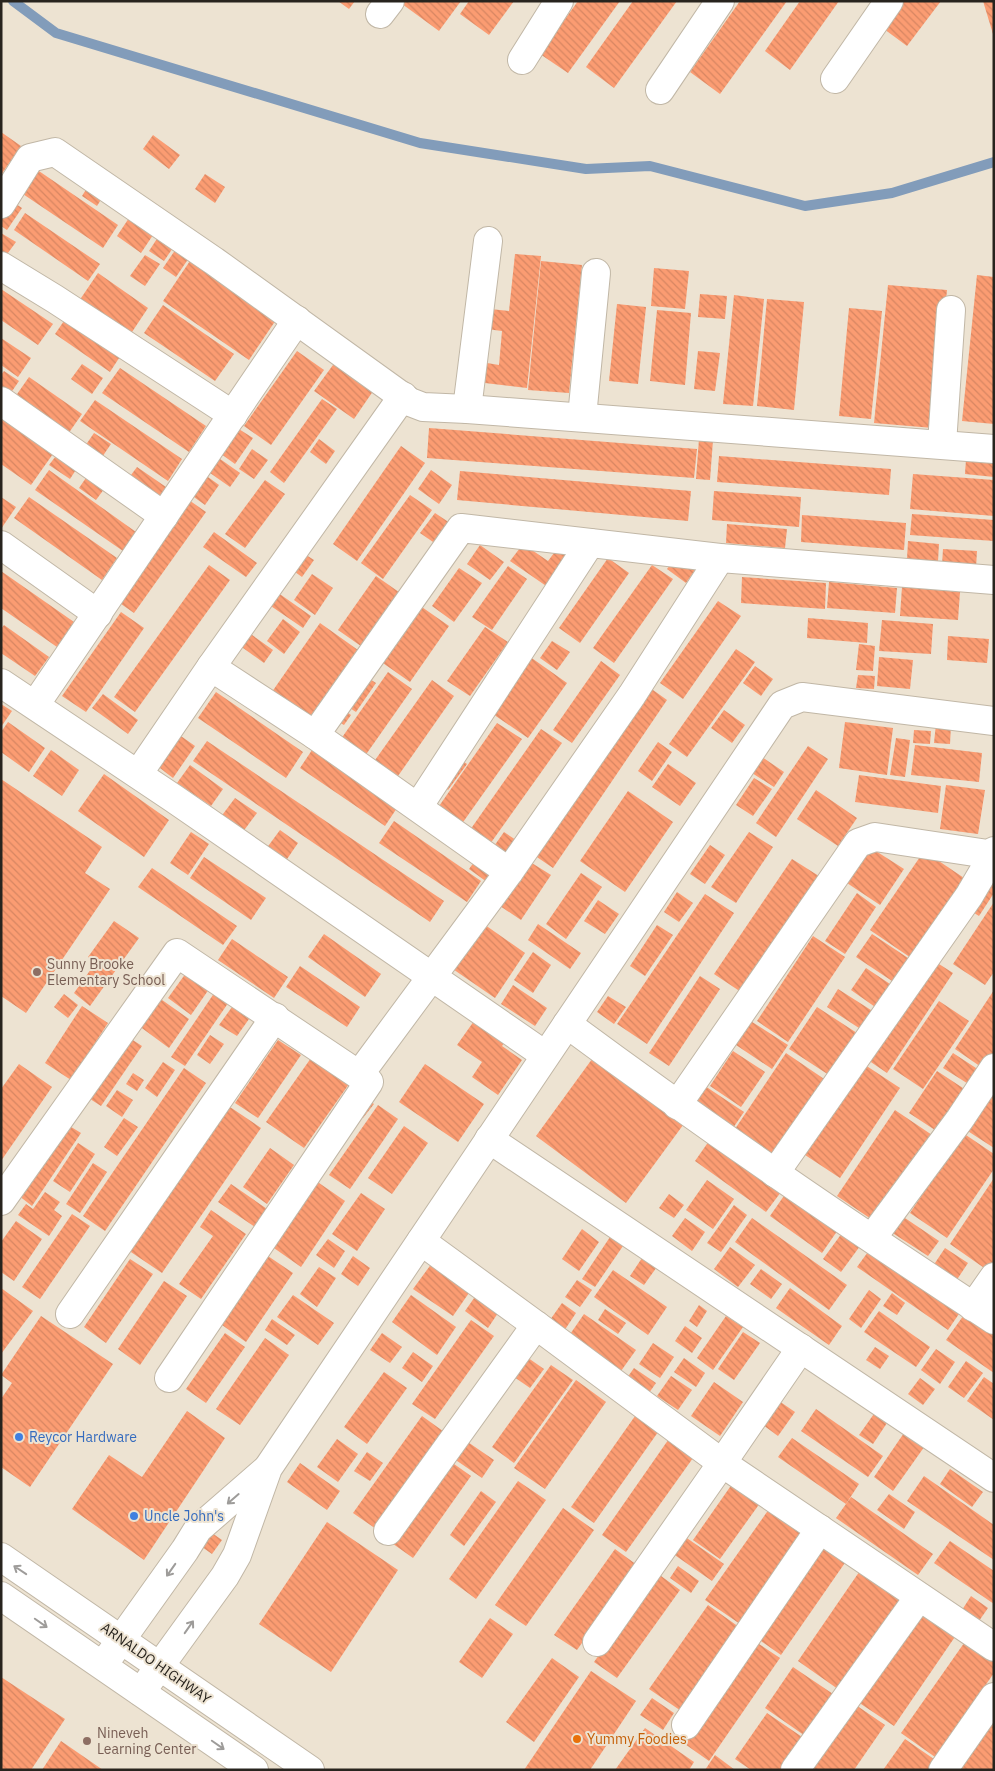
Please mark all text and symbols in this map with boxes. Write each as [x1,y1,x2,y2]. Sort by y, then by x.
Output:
place label: Sunny Brooke Elementary School [47,955,165,989]
marker: Sunny Brooke Elementary School [31,966,43,978]
place label: Reycor Hardware [29,1428,137,1446]
marker: Reycor Hardware [13,1431,25,1443]
one-way arrow [226,1493,239,1505]
place label: Uncle John's [144,1507,224,1525]
marker: Uncle John's [128,1510,140,1522]
one-way arrow [166,1563,176,1577]
one-way arrow [13,1565,27,1575]
one-way arrow [34,1618,48,1628]
street label: ARNALDO HIGHWAY [97,1618,215,1708]
one-way arrow [184,1620,194,1634]
place label: Nineveh Learning Center [97,1724,196,1758]
place label: Yummy Foodies [587,1730,687,1748]
marker: Yummy Foodies [571,1733,583,1745]
marker: Nineveh Learning Center [81,1735,93,1747]
one-way arrow [211,1740,225,1750]

